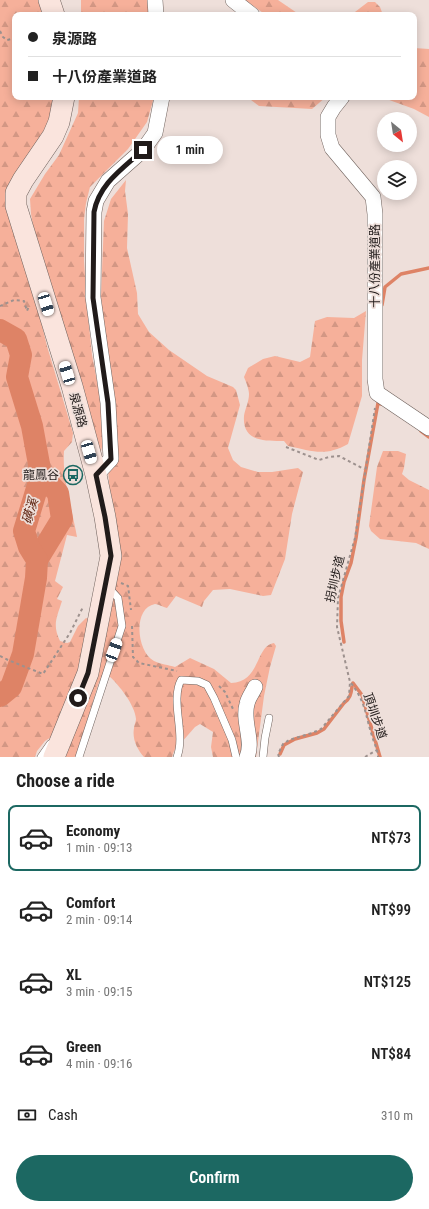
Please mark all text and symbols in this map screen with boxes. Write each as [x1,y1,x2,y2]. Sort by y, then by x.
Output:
text: 泉源路 [52,30,97,48]
text: 十八份產業道路 [52,68,157,86]
north arrow [377,112,417,152]
map controls [377,112,417,200]
callout: 1 min [157,136,223,164]
route end [134,141,152,159]
text: 1 min [176,142,204,157]
button: layers [377,160,417,200]
street label: 十八份產業道路 [368,224,382,308]
car [37,291,55,317]
car [58,360,76,386]
street label: 泉源路 [67,391,89,429]
car [80,439,98,465]
bus stop icon: 龍鳳谷 [62,464,84,486]
place label: 龍鳳谷 [23,468,59,482]
water label: 磺溪 [19,494,42,526]
street label: 拐圳步道 [323,554,347,604]
car [104,637,124,663]
route start [69,689,87,707]
street label: 頂圳步道 [361,691,389,741]
text: Choose a ride [16,770,115,791]
icon: car [18,820,54,856]
text: Economy [66,822,120,840]
text: NT$73 [371,829,411,847]
text: 1 min · 09:13 [66,840,132,855]
icon: car [18,892,54,928]
text: Comfort [66,894,115,912]
text: NT$99 [371,901,411,919]
text: 2 min · 09:14 [66,912,132,927]
icon: car [18,964,54,1000]
text: XL [66,966,82,984]
text: NT$125 [364,973,411,991]
text: 3 min · 09:15 [66,984,132,999]
icon: car [18,1036,54,1072]
text: Green [66,1038,101,1056]
text: NT$84 [371,1045,411,1063]
text: 4 min · 09:16 [66,1056,132,1071]
icon: cash [16,1104,38,1126]
text: Cash [48,1106,78,1124]
text: 310 m [381,1108,413,1123]
button: Confirm [16,1155,413,1201]

